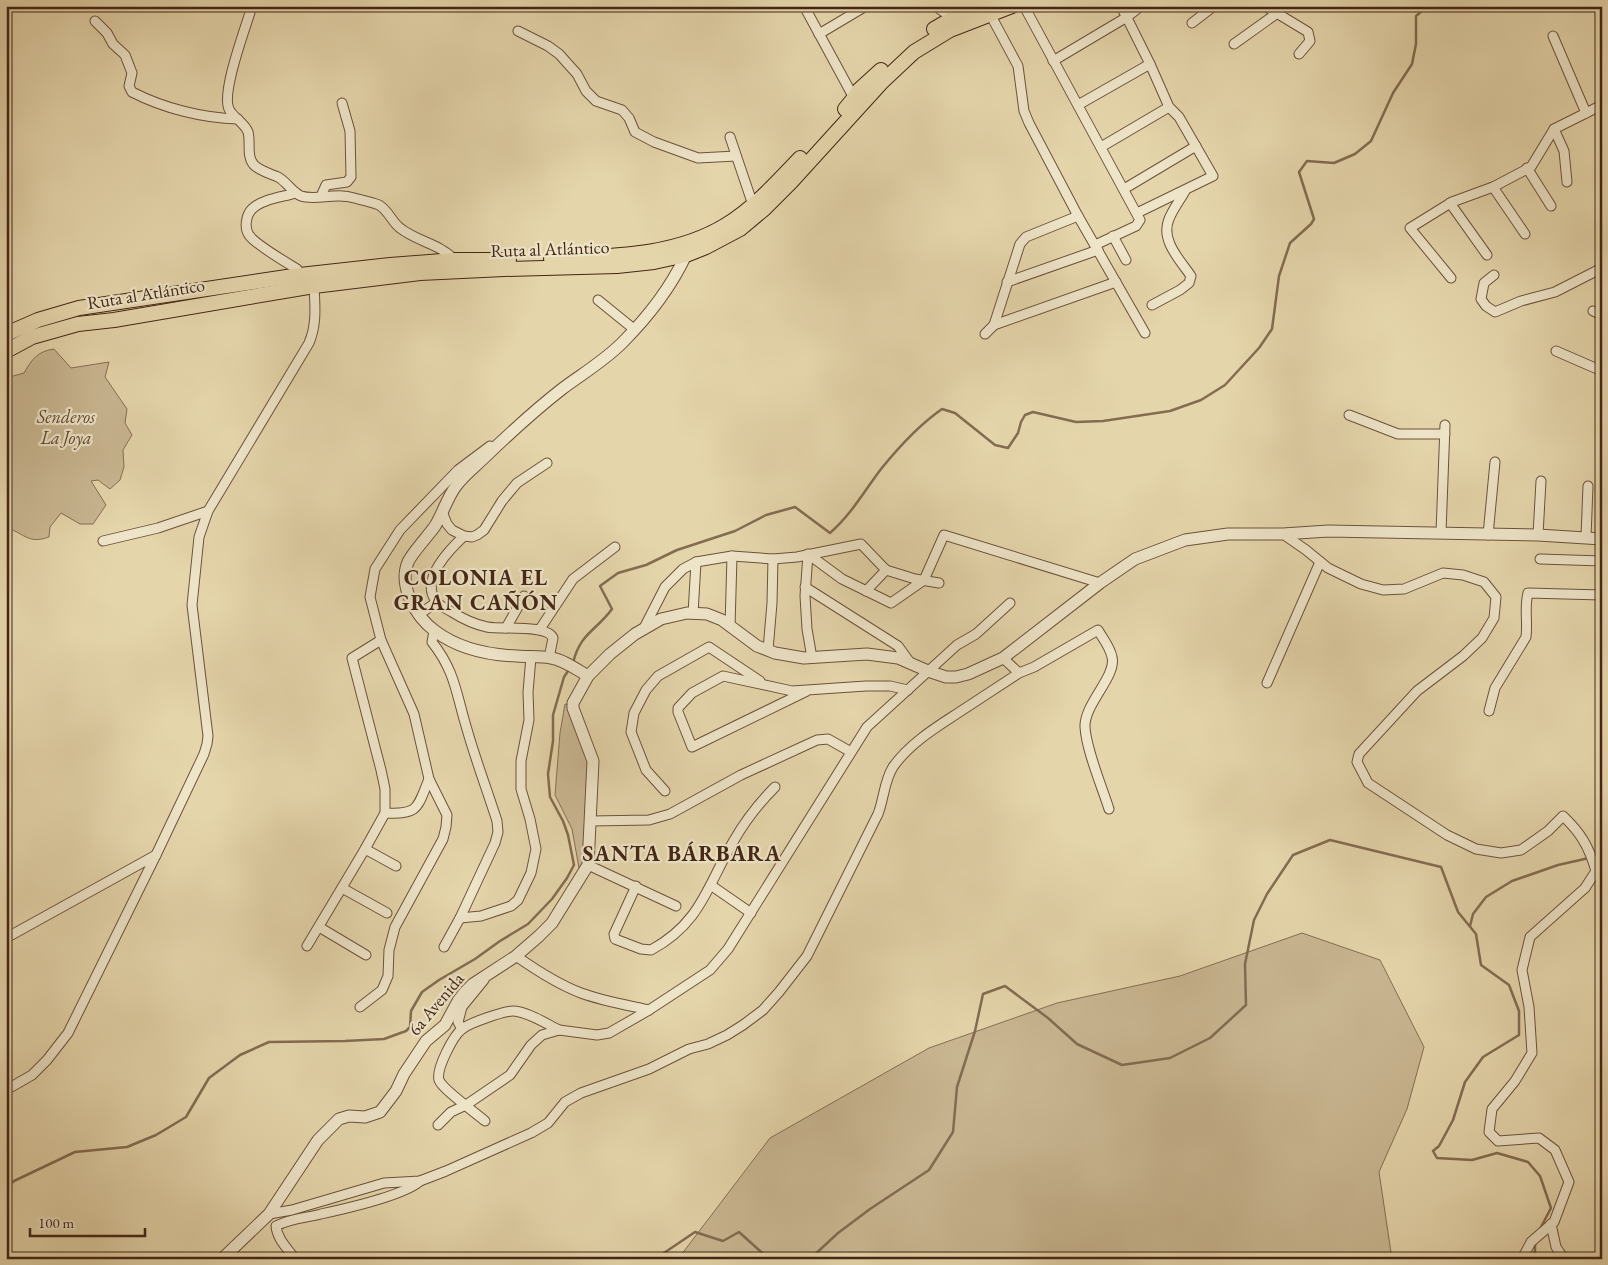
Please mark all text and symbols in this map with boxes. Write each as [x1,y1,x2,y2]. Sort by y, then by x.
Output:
street label: Ruta al Atlántico [490,235,610,262]
street label: Ruta al Atlántico [85,273,207,314]
park label: Senderos La Joya [36,405,96,450]
district label: COLONIA EL GRAN CAÑÓN [394,563,558,617]
district label: SANTA BÁRBARA [582,839,782,868]
street label: 6a Avenida [403,967,469,1040]
scale bar [30,1205,145,1237]
text: 100 m [38,1213,75,1232]

